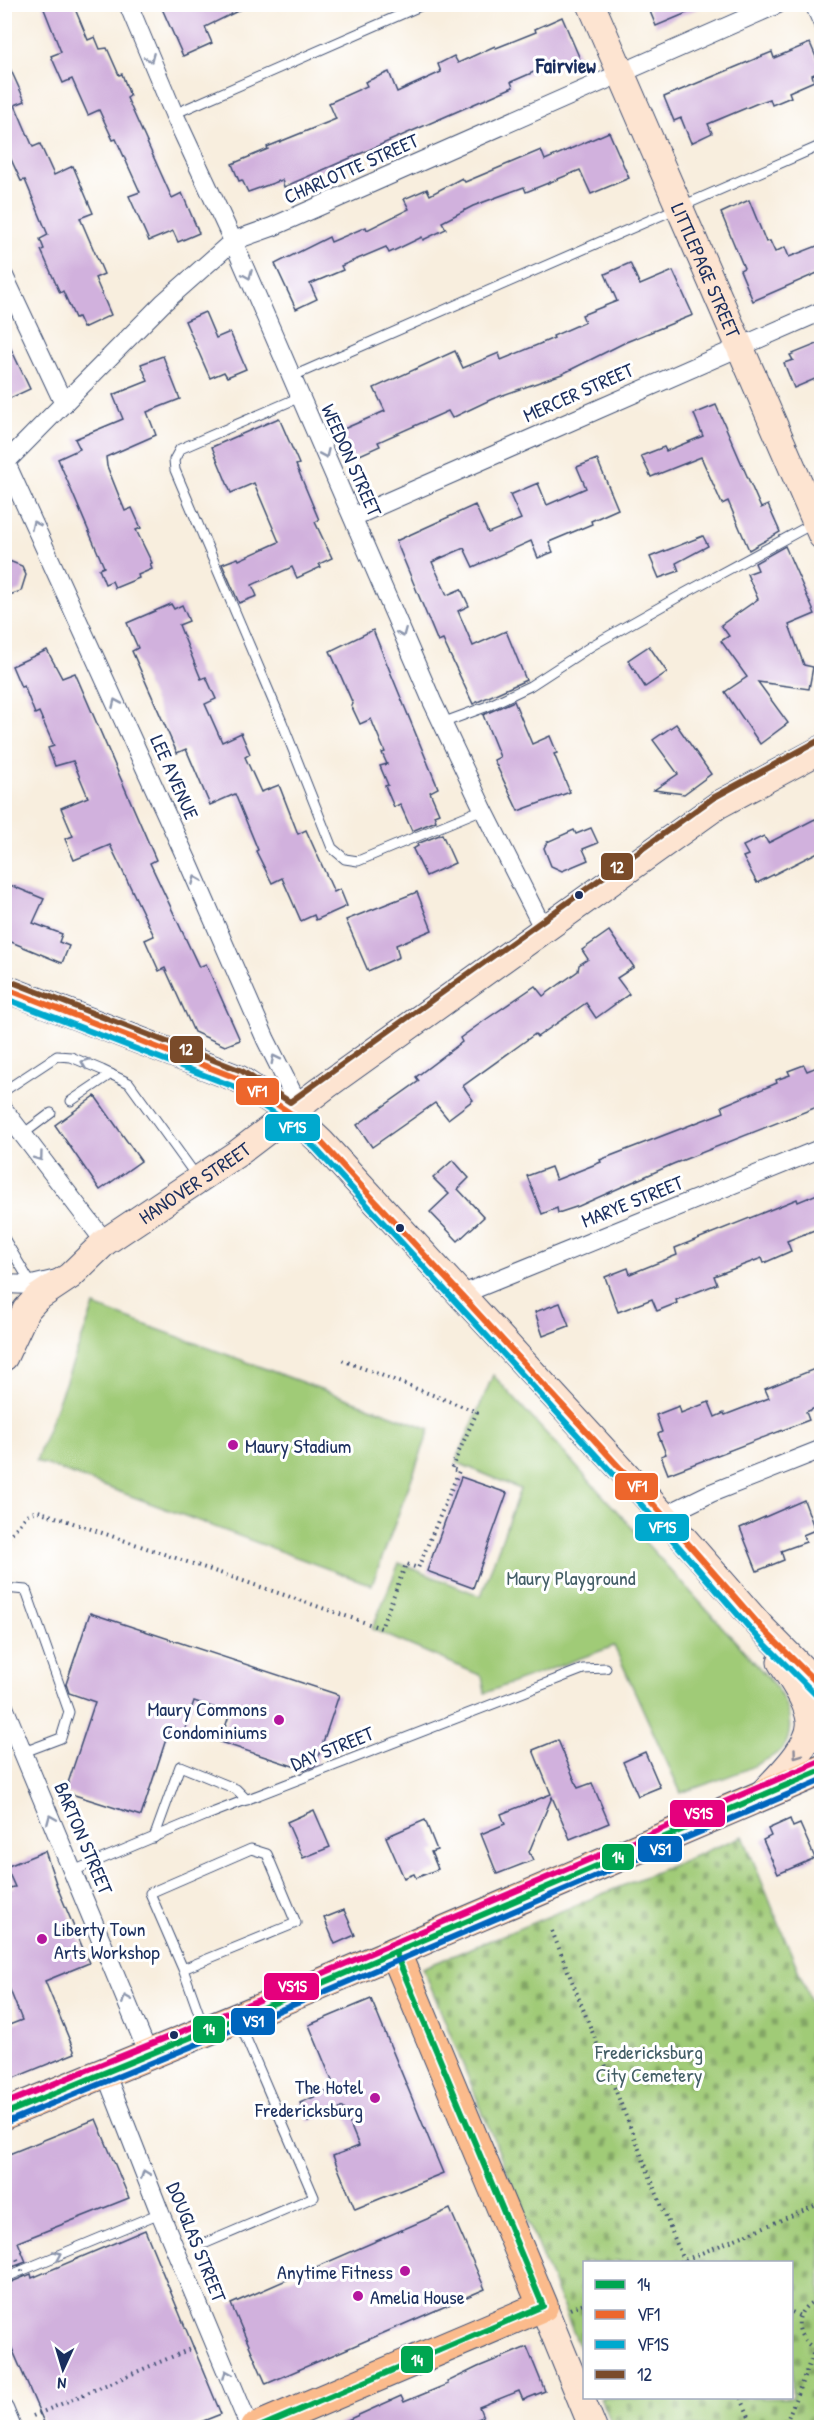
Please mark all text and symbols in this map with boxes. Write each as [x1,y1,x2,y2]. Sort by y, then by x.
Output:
district label: Fairview [535,51,596,80]
one-way arrow [143,52,155,63]
street label: CHARLOTTE STREET [279,126,423,210]
street label: LITTLEPAGE STREET [665,198,748,342]
one-way arrow [240,268,252,279]
street label: MERCER STREET [519,355,638,428]
street label: WEEDON STREET [315,399,389,521]
one-way arrow [318,447,330,458]
one-way arrow [31,521,43,532]
one-way arrow [395,626,407,637]
one-way arrow [112,698,124,709]
street label: LEE AVENUE [144,730,206,824]
line badge: 12 [600,852,634,881]
text: 12 [610,856,624,878]
one-way arrow [191,876,203,887]
unlabelled marker [573,889,585,901]
line badge: 12 [169,1035,204,1064]
text: 12 [179,1038,193,1060]
one-way arrow [271,1054,282,1065]
one-way arrow [80,1058,91,1070]
line badge: VF1 [235,1077,280,1106]
text: VF1 [247,1080,268,1102]
line badge: VF1S [264,1113,321,1142]
text: VF1S [278,1116,307,1138]
street label: HANOVER STREET [133,1135,256,1229]
one-way arrow [32,1150,43,1161]
street label: MARYE STREET [577,1168,688,1234]
unlabelled marker [394,1222,406,1234]
place label: Maury Stadium [245,1432,351,1459]
marker: Maury Stadium [226,1438,240,1452]
line badge: VF1 [614,1472,659,1501]
text: VF1 [627,1475,648,1497]
line badge: VF1S [634,1513,690,1542]
text: VF1S [648,1516,677,1538]
park label: Maury Playground [506,1564,636,1591]
place label: Maury Commons Condominiums [147,1695,267,1745]
marker: Maury Commons Condominiums [272,1713,286,1727]
street label: DAY STREET [286,1719,378,1777]
one-way arrow [793,1748,804,1759]
street label: BARTON STREET [48,1778,120,1899]
line badge: VS1S [669,1799,726,1828]
text: VS1S [683,1802,713,1824]
one-way arrow [47,1814,59,1825]
line badge: VS1 [637,1835,683,1863]
text: VS1 [649,1838,671,1860]
line badge: 14 [601,1843,635,1871]
text: 14 [612,1846,624,1868]
place label: Liberty Town Arts Workshop [54,1915,160,1965]
marker: Liberty Town Arts Workshop [35,1932,49,1946]
line badge: VS1S [263,1972,320,2001]
text: VS1S [277,1975,307,1997]
one-way arrow [121,1994,133,2005]
line badge: VS1 [230,2007,276,2036]
text: VS1 [242,2010,264,2032]
line badge: 14 [192,2015,226,2044]
text: 14 [203,2018,215,2040]
unlabelled marker [168,2029,180,2041]
park label: Fredericksburg City Cemetery [594,2038,703,2088]
place label: The Hotel Fredericksburg [254,2073,364,2123]
marker: The Hotel Fredericksburg [368,2091,382,2105]
one-way arrow [140,2169,152,2180]
street label: DOUGLAS STREET [161,2178,234,2306]
one-way arrow [52,2250,63,2262]
place label: Anytime Fitness [277,2258,393,2285]
legend [583,2261,793,2399]
marker: Anytime Fitness [398,2264,412,2278]
text: 14 [637,2272,651,2297]
place label: Amelia House [370,2283,465,2310]
marker: Amelia House [351,2289,365,2303]
text: VF1 [637,2302,660,2327]
text: VF1S [637,2332,669,2357]
north arrow [33,2339,93,2399]
line badge: 14 [400,2345,434,2374]
text: 14 [411,2349,423,2371]
text: 12 [637,2362,653,2387]
one-way arrow [222,2369,234,2380]
text: N [56,2373,67,2395]

